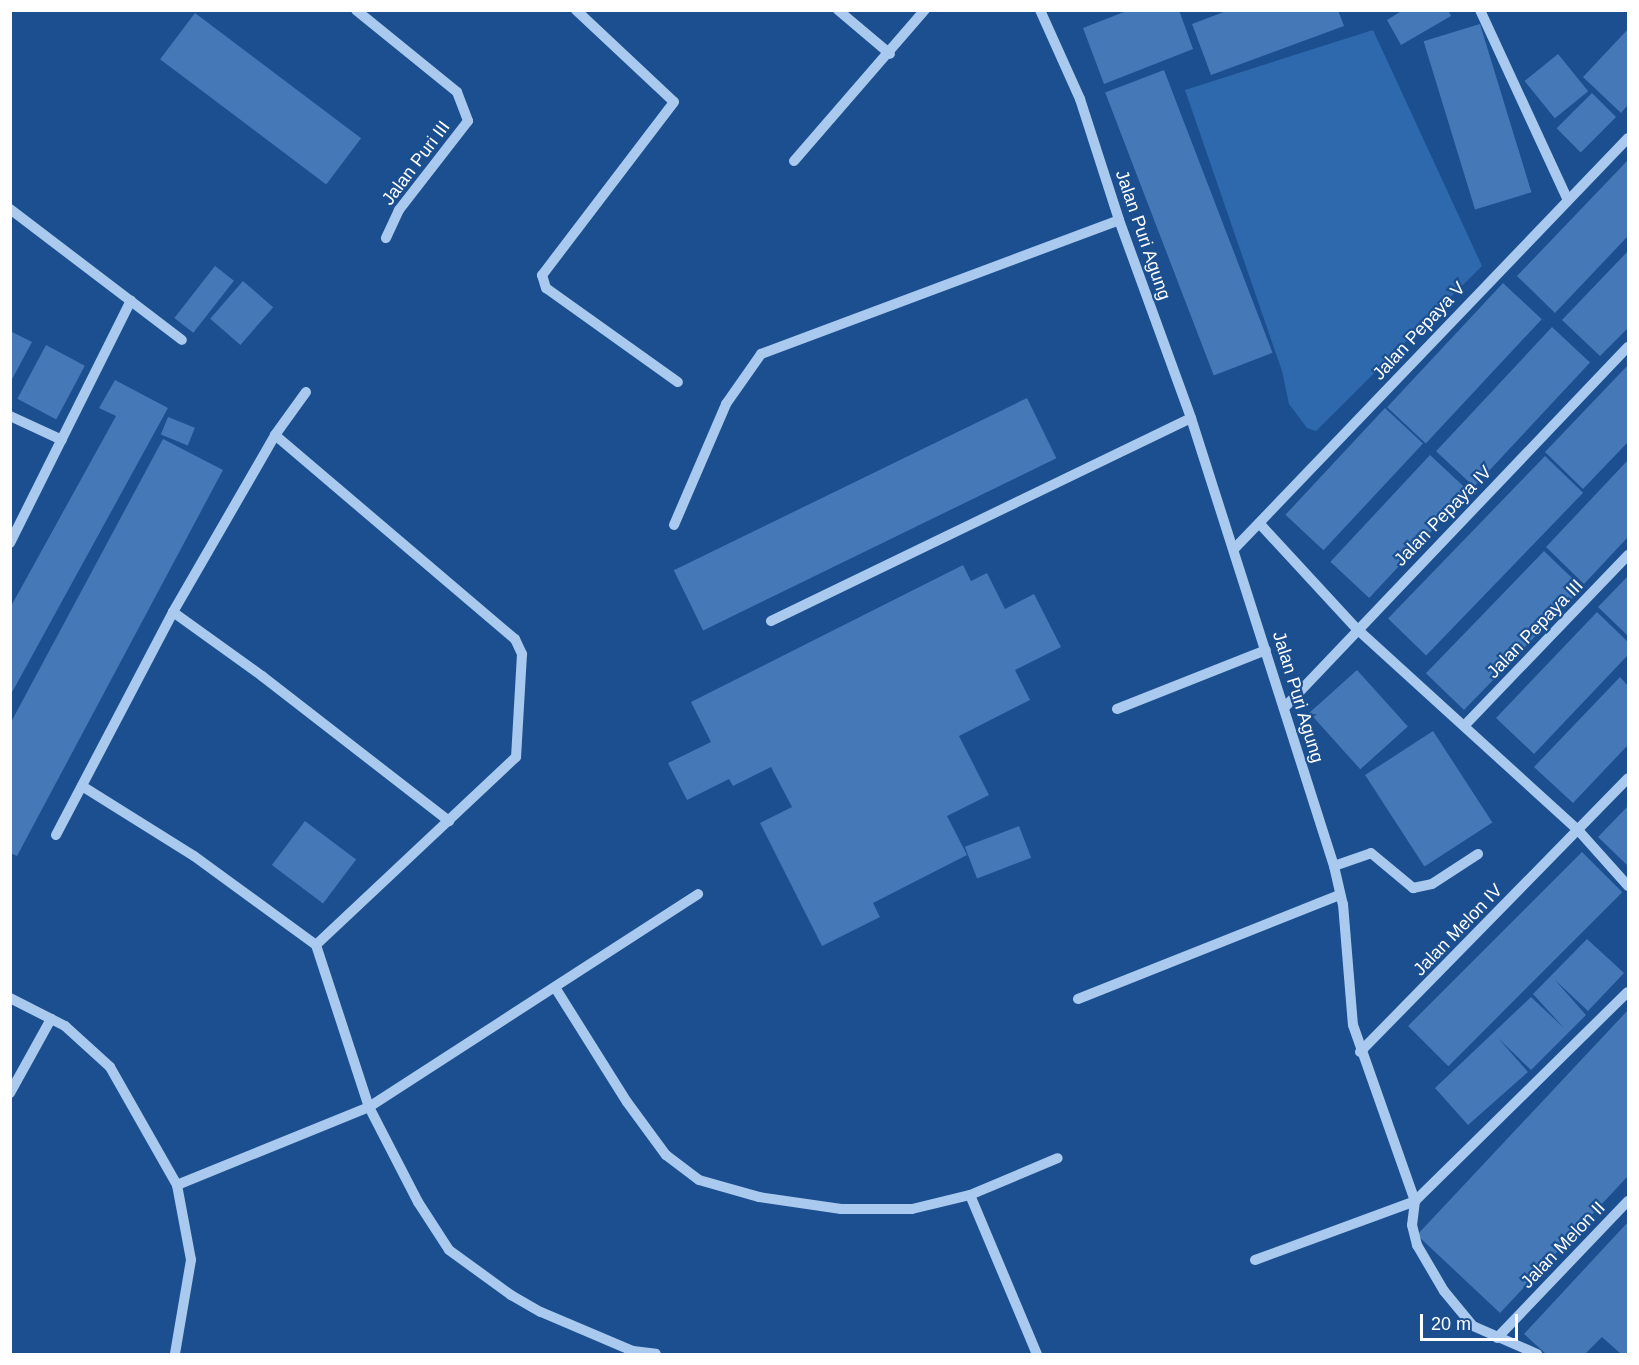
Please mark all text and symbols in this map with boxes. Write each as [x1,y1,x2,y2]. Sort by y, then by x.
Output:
street label: Jalan Puri III [377,117,455,209]
street label: Jalan Puri Agung [1110,167,1176,303]
street label: Jalan Pepaya V [1368,278,1470,384]
street label: Jalan Pepaya IV [1390,461,1496,571]
street label: Jalan Pepaya III [1482,575,1588,683]
street label: Jalan Puri Agung [1268,628,1328,766]
street label: Jalan Melon IV [1409,880,1507,980]
street label: Jalan Melon II [1516,1197,1610,1293]
scale bar [1423,1302,1520,1340]
text: 20 m [1431,1314,1471,1334]

